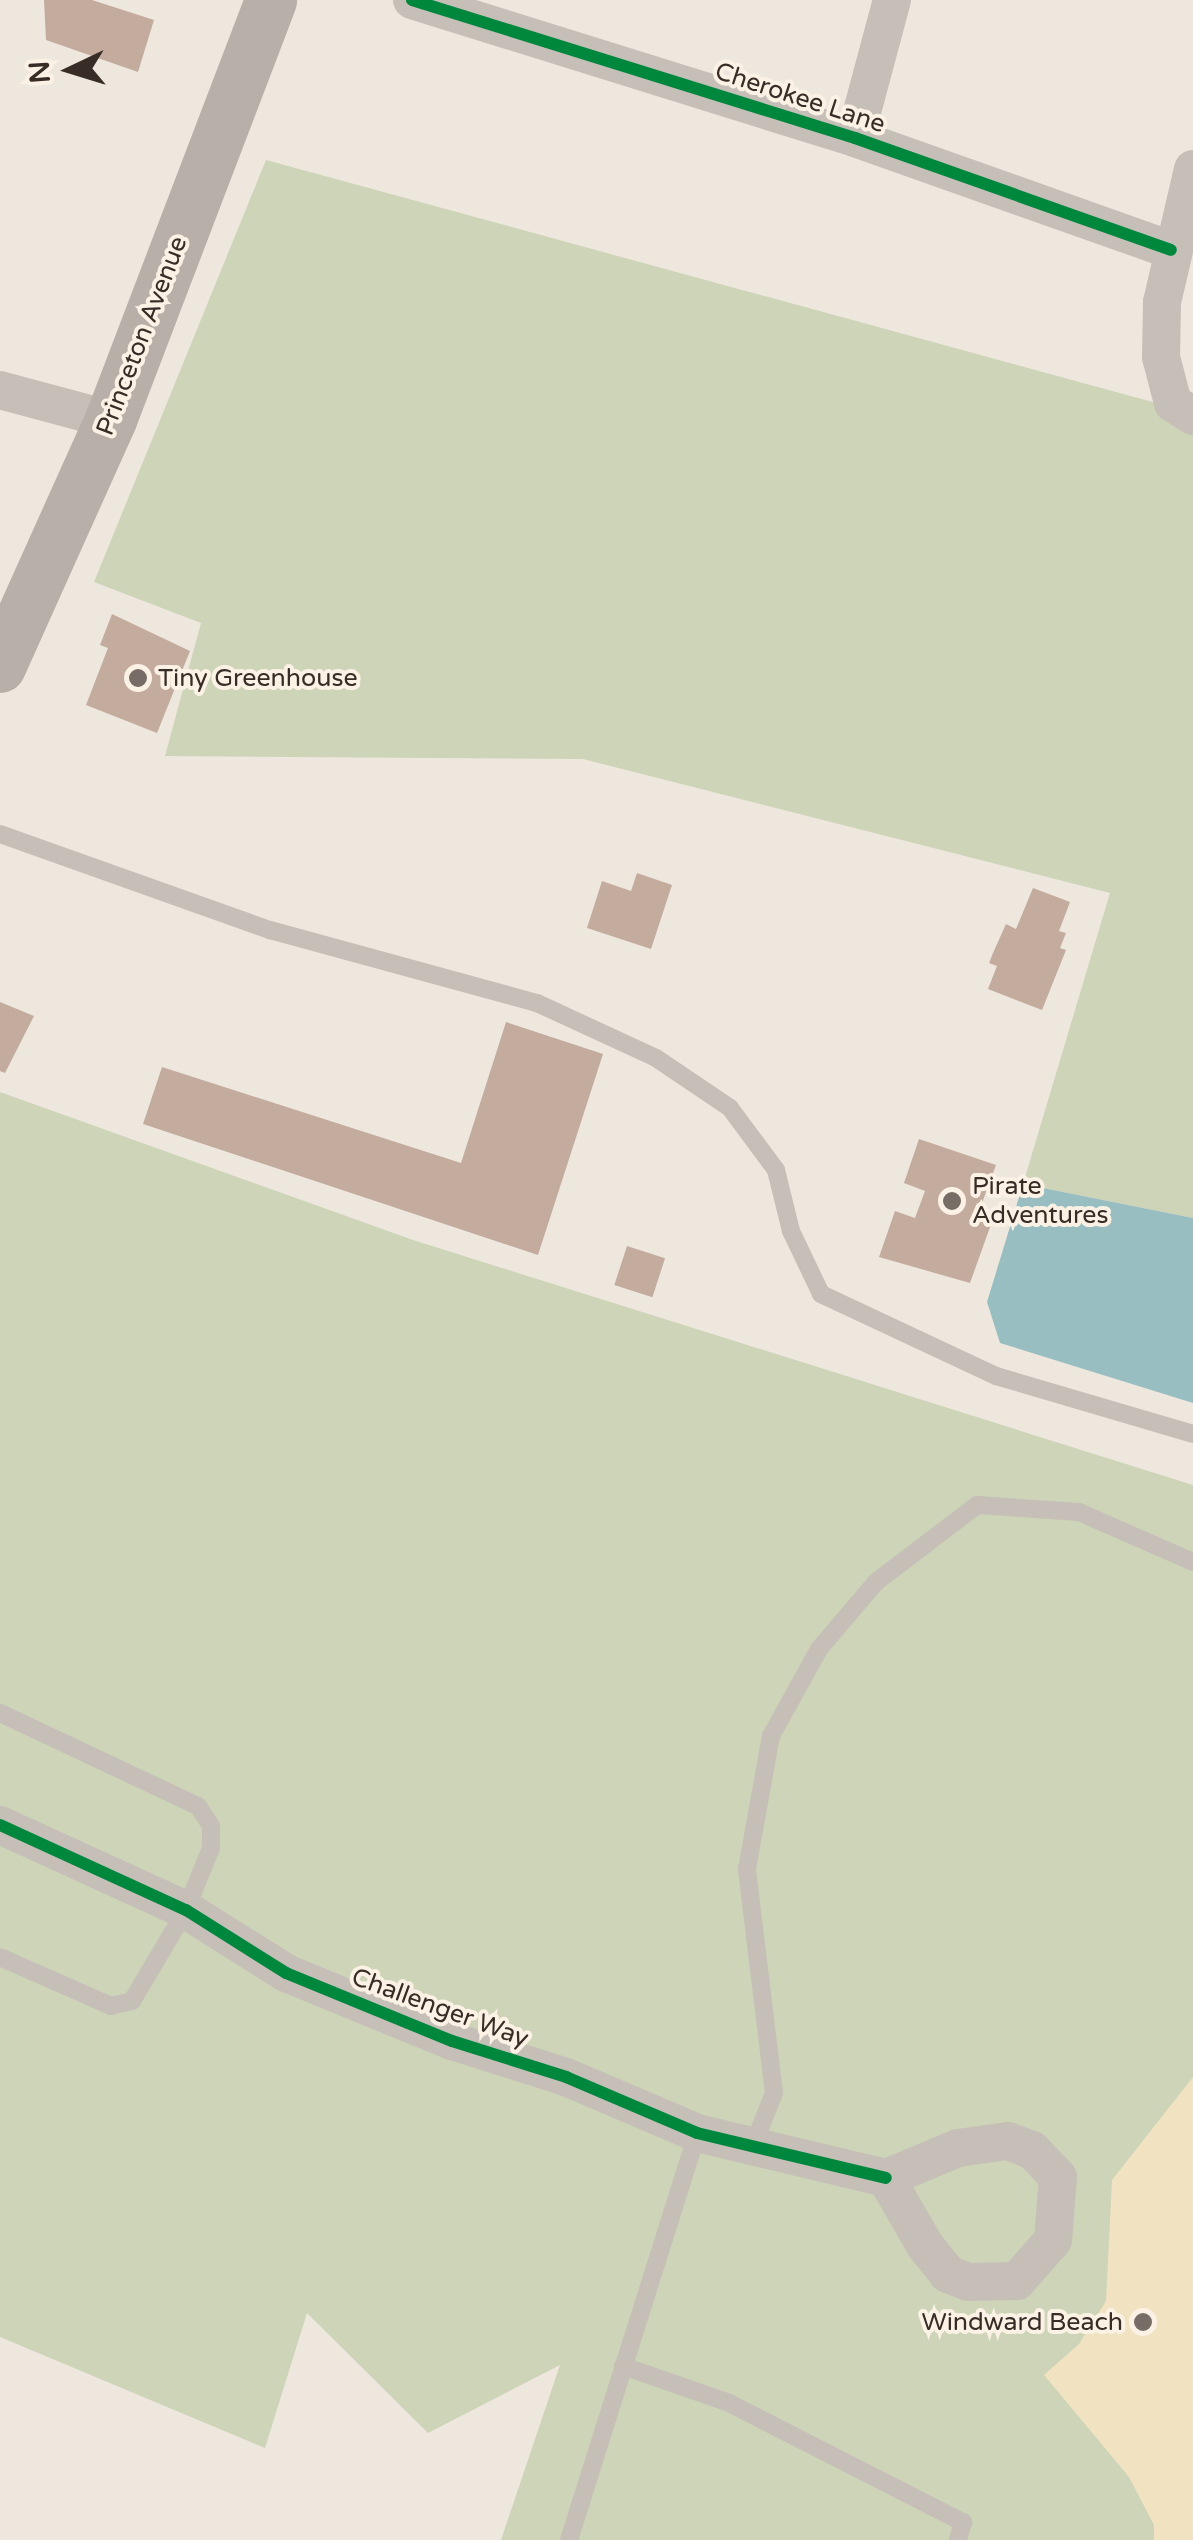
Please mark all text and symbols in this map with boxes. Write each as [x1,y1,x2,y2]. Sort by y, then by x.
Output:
north arrow [20,20,120,120]
street label: Cherokee Lane [711,56,889,140]
text: N [22,60,58,85]
street label: Princeton Avenue [90,232,194,440]
place label: Tiny Greenhouse [158,663,358,693]
marker: Tiny Greenhouse [127,667,149,689]
place label: Pirate Adventures [972,1172,1108,1231]
marker: Pirate Adventures [941,1190,963,1212]
street label: Challenger Way [347,1962,533,2054]
place label: Windward Beach [922,2307,1123,2337]
marker: Windward Beach [1132,2311,1154,2333]

